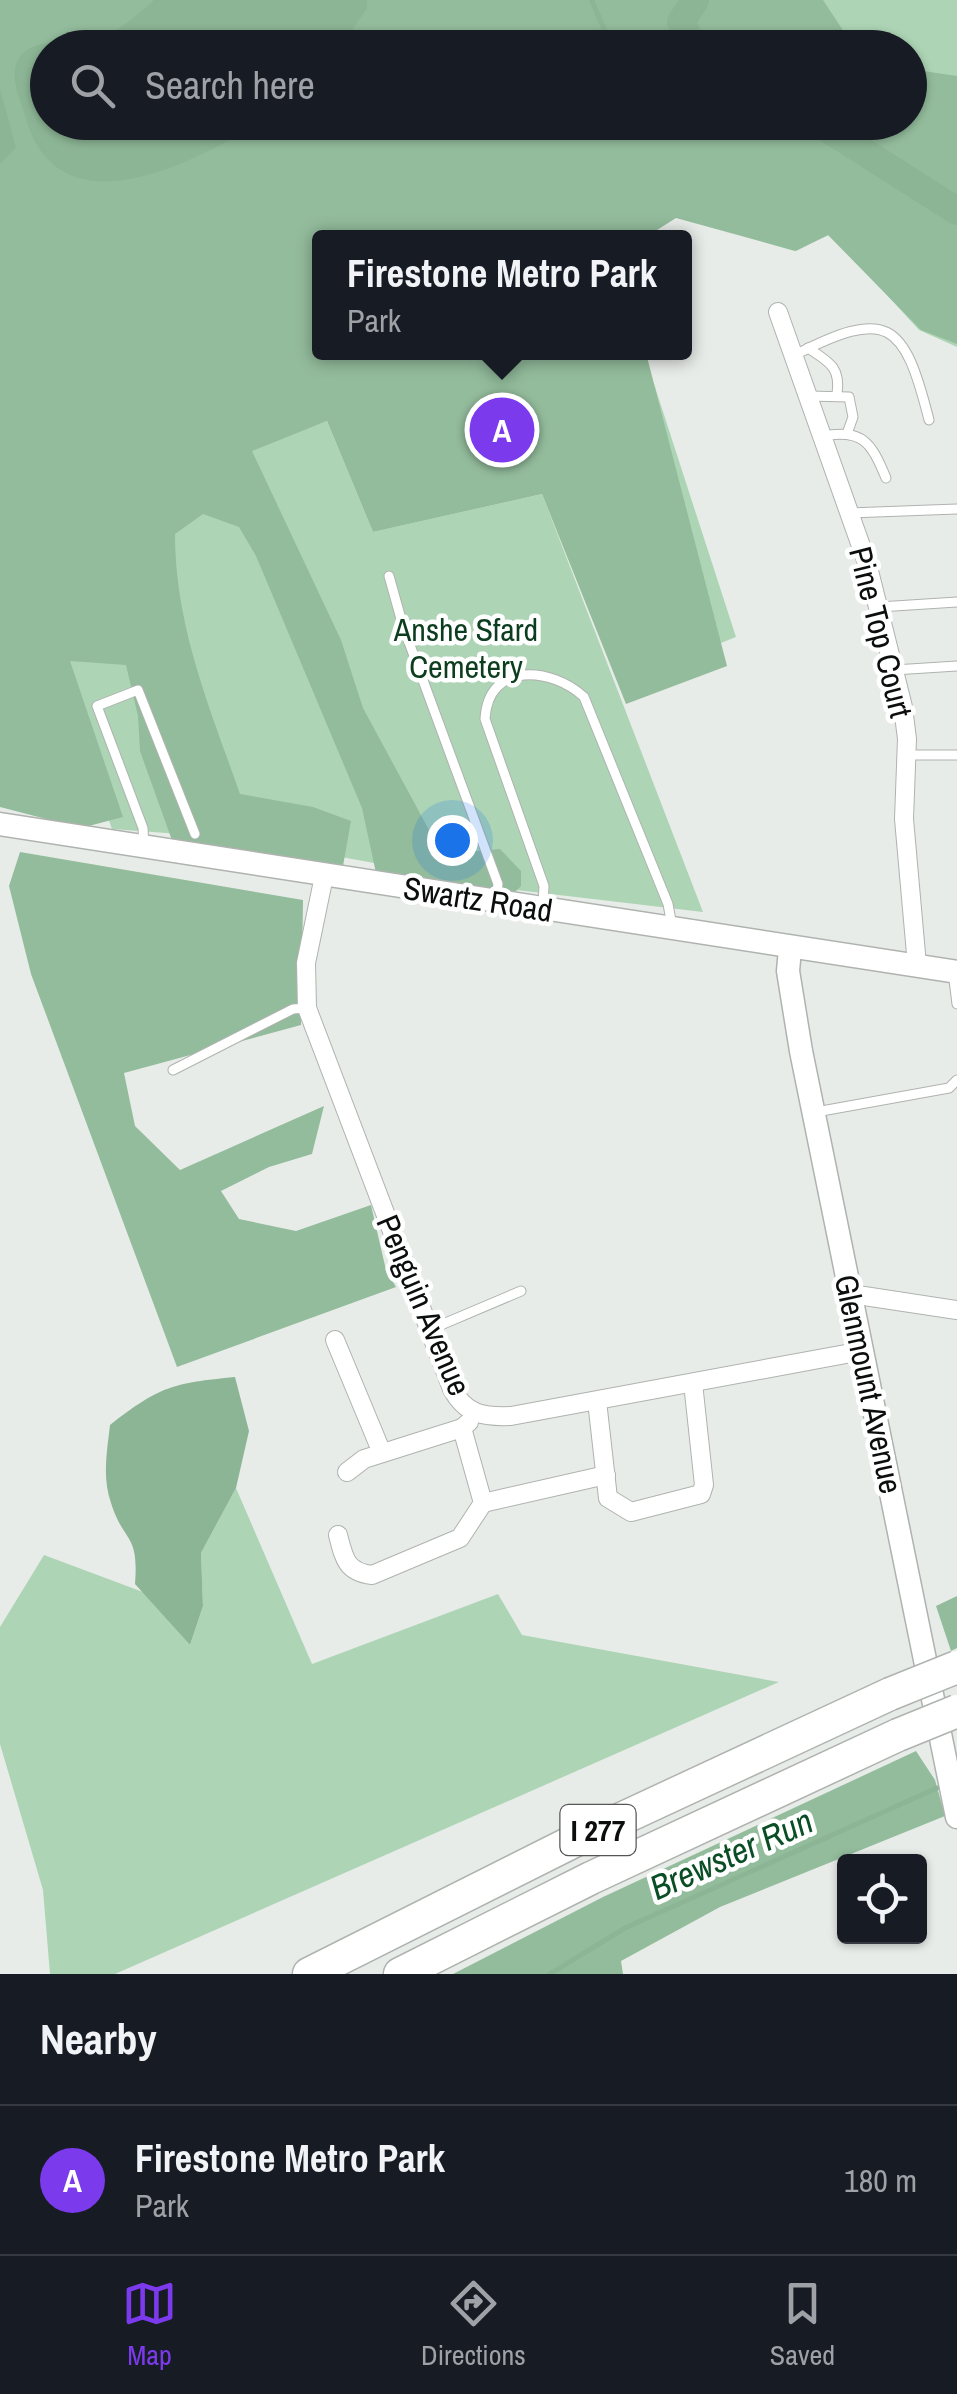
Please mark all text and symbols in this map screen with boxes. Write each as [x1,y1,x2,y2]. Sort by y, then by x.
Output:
search box [30,30,927,140]
icon: search [65,58,120,113]
text: Search here [145,60,315,111]
popup [312,230,692,360]
text: Firestone Metro Park [347,248,657,299]
text: Park [347,299,401,342]
pin: A [470,392,534,468]
street label: Pine Top Court [839,542,923,722]
park label: Anshe Sfard Cemetery [393,608,538,688]
your location [427,815,478,866]
street label: Swartz Road [400,866,556,932]
street label: Penguin Avenue [367,1208,481,1402]
street label: Glenmount Avenue [825,1271,913,1497]
water label: Brewster Run [642,1797,820,1911]
road number: I 277 [560,1805,636,1855]
map controls [837,1854,927,1944]
button: locate [837,1854,927,1944]
text: Nearby [40,2011,157,2067]
text: Firestone Metro Park [135,2133,445,2184]
text: A [63,2159,82,2202]
text: 180 m [844,2159,917,2202]
text: Park [135,2184,189,2227]
tab: Map [122,2276,177,2374]
tab: Directions [421,2276,526,2374]
tab: Saved [770,2276,835,2374]

